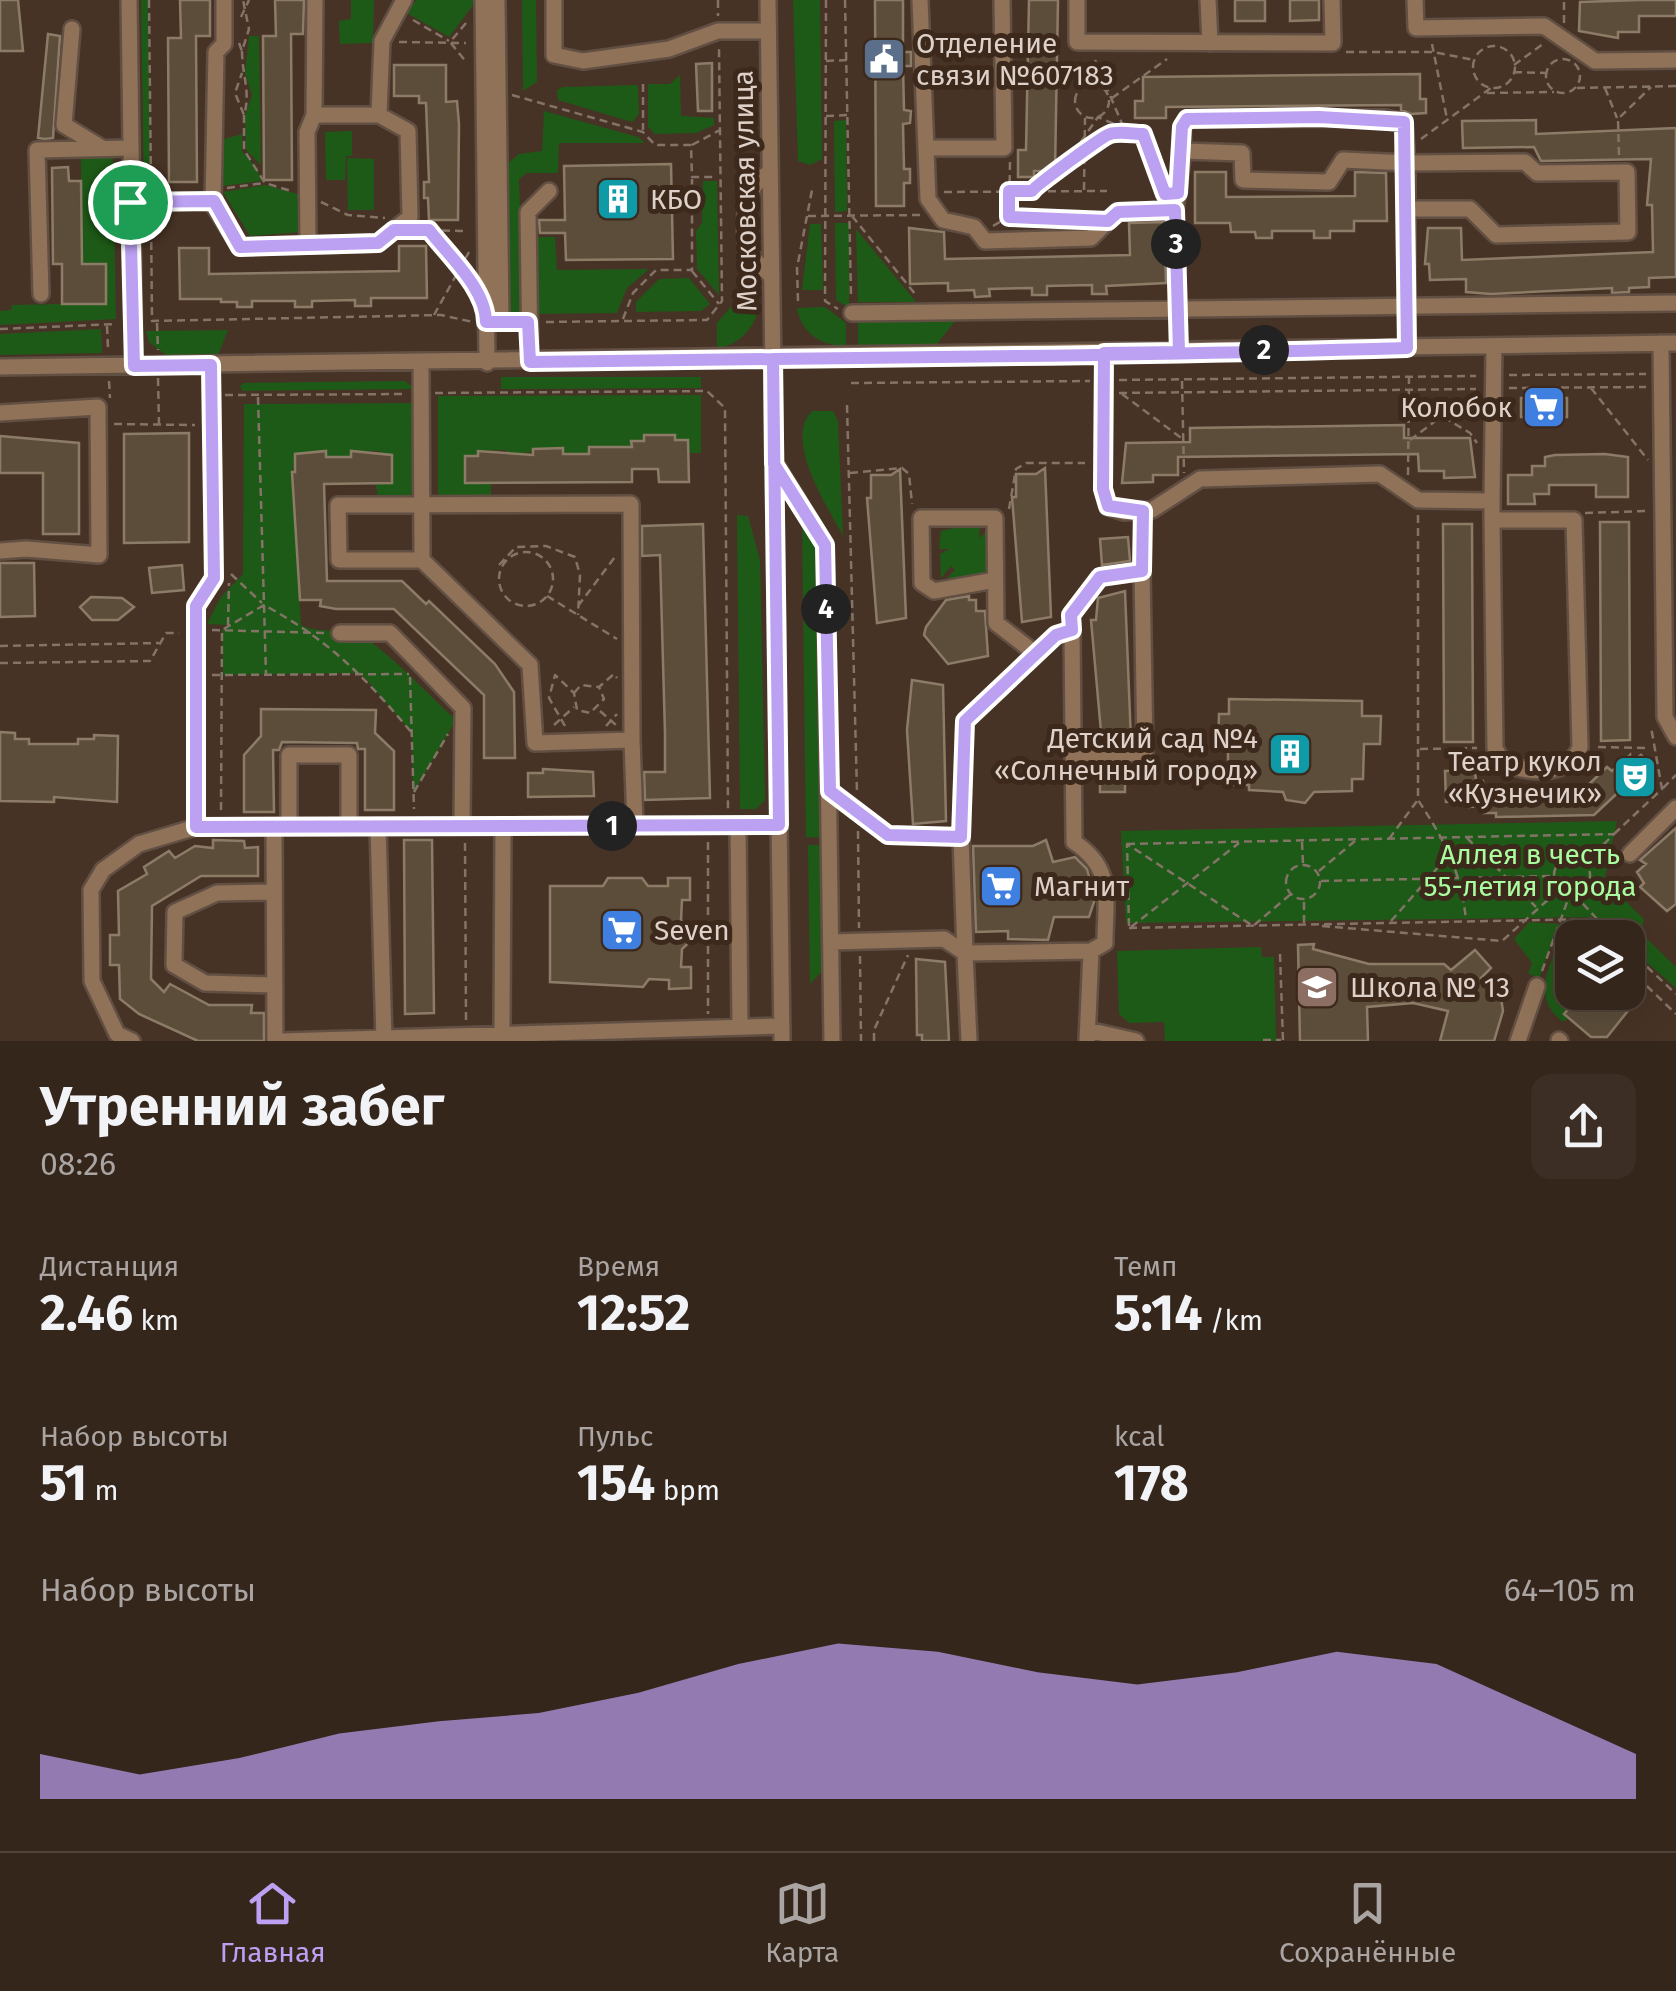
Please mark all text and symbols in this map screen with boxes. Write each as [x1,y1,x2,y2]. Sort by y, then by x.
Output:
place label: Отделение связи №607183 [916,27,1114,92]
public building icon: Отделение связи №607183 [861,36,907,82]
street label: Московская улица [726,70,764,312]
pin [88,160,173,245]
icon: arrive [103,175,158,230]
building icon: КБО [595,176,641,222]
place label: КБО [650,183,702,216]
pin: 3 [1151,219,1201,269]
text: 3 [1169,227,1183,260]
pin: 2 [1239,325,1289,375]
text: 2 [1257,333,1271,366]
supermarket icon: Колобок [1521,384,1567,430]
place label: Колобок [1400,391,1512,424]
pin: 4 [801,584,851,634]
text: 4 [818,592,834,625]
place label: Детский сад №4 «Солнечный город» [994,722,1258,787]
building icon: Детский сад №4 «Солнечный город» [1267,731,1313,777]
place label: Театр кукол «Кузнечик» [1448,745,1602,810]
theatre icon: Театр кукол «Кузнечик» [1612,754,1658,800]
pin: 1 [587,801,637,851]
text: 1 [606,809,619,842]
park label: Аллея в честь 55-летия города [1424,838,1636,903]
supermarket icon: Магнит [978,863,1024,909]
place label: Магнит [1034,870,1129,903]
supermarket icon: Seven [599,907,645,953]
place label: Seven [654,914,730,947]
map controls [1555,920,1645,1010]
button: layers [1555,920,1645,1010]
school or university icon: Школа № 13 [1294,964,1340,1010]
place label: Школа № 13 [1350,971,1510,1004]
text: Утренний забег [40,1074,444,1140]
button: share [1531,1074,1636,1179]
text: 08:26 [40,1145,116,1183]
text: Дистанция [40,1250,179,1283]
text: Время [577,1250,660,1283]
text: Темп [1114,1250,1178,1283]
text: 2.46 [40,1283,133,1343]
text: 12:52 [577,1283,690,1343]
text: 5:14 [1114,1283,1203,1343]
text: km [133,1304,179,1337]
text: /km [1203,1304,1263,1337]
text: Набор высоты [40,1420,229,1453]
text: Пульс [577,1420,653,1453]
text: kcal [1114,1420,1164,1453]
text: 51 [40,1453,87,1513]
text: 154 [577,1453,655,1513]
text: 178 [1114,1453,1189,1513]
text: m [87,1474,119,1507]
text: bpm [655,1474,720,1507]
text: Набор высоты [40,1571,256,1609]
text: 64–105 m [1504,1571,1636,1609]
tab: Главная [220,1876,326,1969]
tab: Карта [765,1876,839,1969]
tab: Сохранённые [1279,1876,1456,1969]

